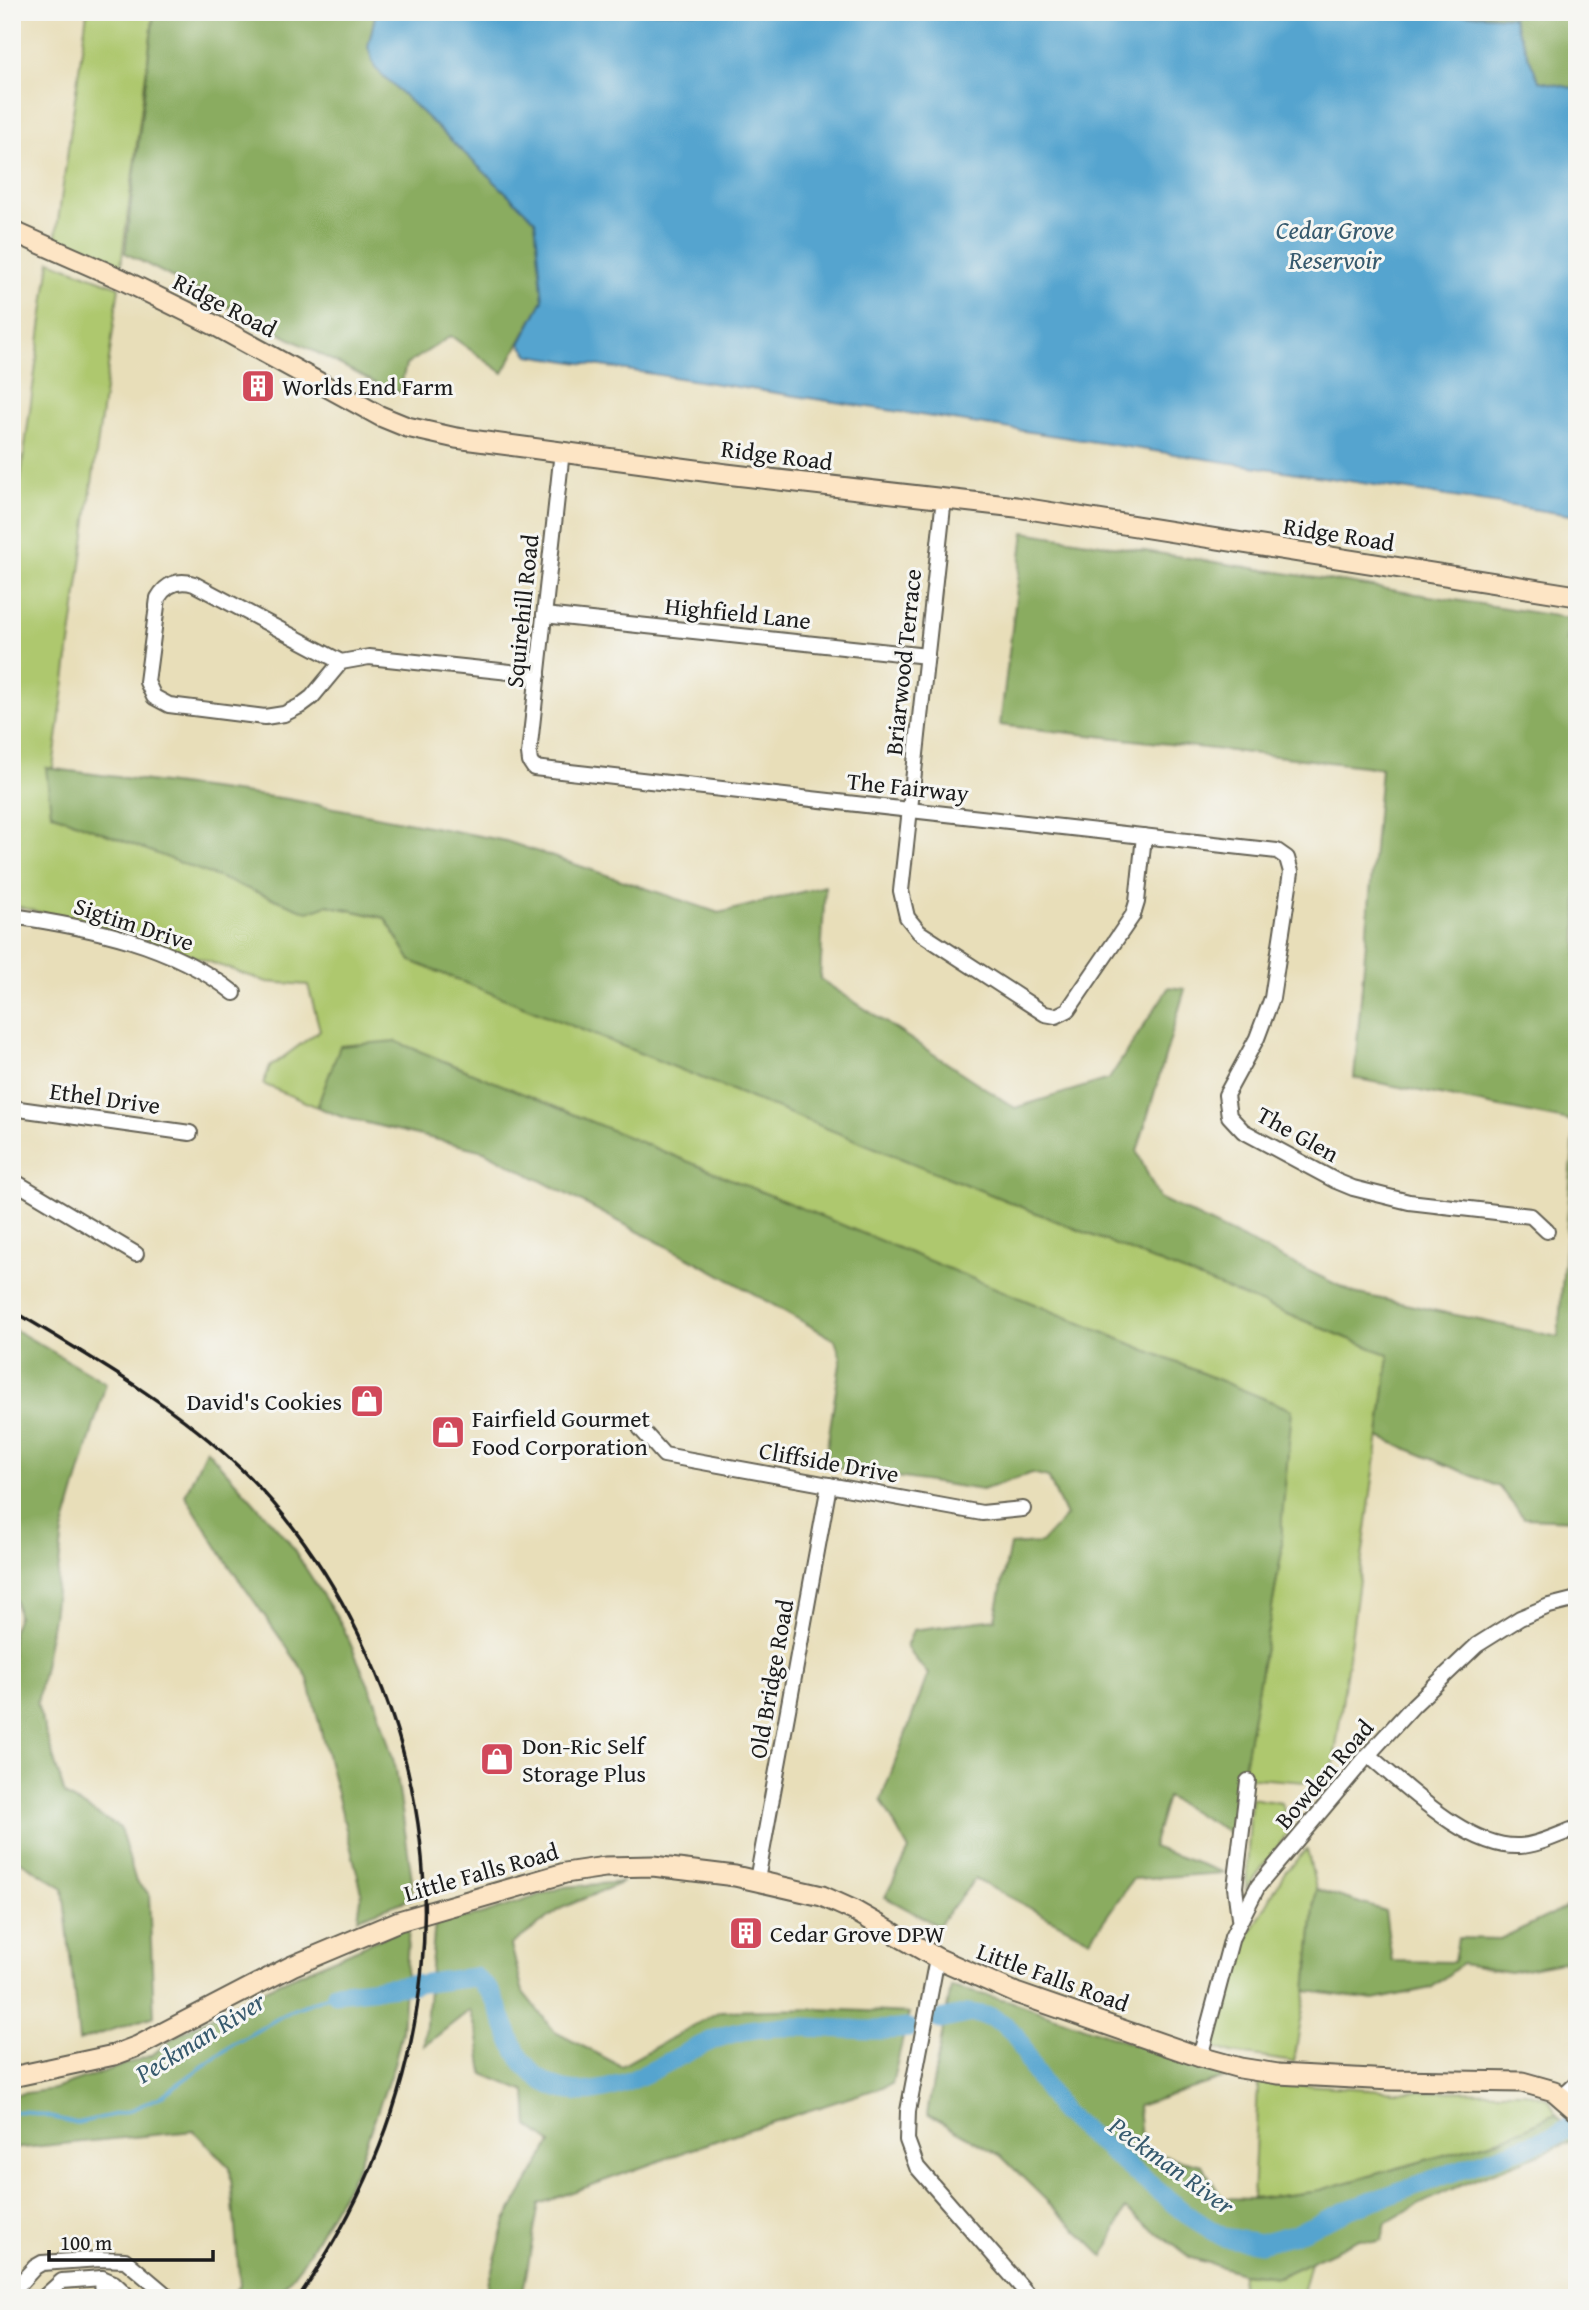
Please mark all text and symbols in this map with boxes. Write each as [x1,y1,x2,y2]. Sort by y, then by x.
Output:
water label: Cedar Grove Reservoir [1276,210,1394,279]
street label: Ridge Road [167,264,283,346]
building icon: Worlds End Farm [239,367,277,405]
place label: Worlds End Farm [282,369,454,404]
street label: Ridge Road [719,431,835,479]
street label: Ridge Road [1281,508,1397,560]
street label: Squirehill Road [497,532,547,689]
street label: Briarwood Terrace [876,567,930,757]
street label: Highfield Lane [663,588,813,638]
street label: The Fairway [845,763,971,811]
street label: Sigtim Drive [69,888,199,960]
street label: Ethel Drive [47,1073,163,1123]
street label: The Glen [1251,1097,1346,1171]
shop icon: David's Cookies [348,1382,386,1420]
place label: David's Cookies [187,1384,342,1419]
place label: Fairfield Gourmet Food Corporation [472,1401,650,1464]
shop icon: Fairfield Gourmet Food Corporation [429,1413,467,1451]
street label: Cliffside Drive [756,1432,902,1492]
street label: Old Bridge Road [740,1596,802,1761]
street label: Bowden Road [1266,1711,1382,1837]
place label: Don-Ric Self Storage Plus [522,1728,647,1791]
shop icon: Don-Ric Self Storage Plus [478,1740,516,1778]
street label: Little Falls Road [400,1833,563,1911]
building icon: Cedar Grove DPW [727,1914,765,1952]
place label: Cedar Grove DPW [770,1916,945,1951]
street label: Little Falls Road [972,1933,1134,2021]
water label: Peckman River [127,1981,274,2093]
water label: Peckman River [1100,2105,1244,2225]
scale bar [49,2219,214,2263]
text: 100 m [60,2227,112,2258]

